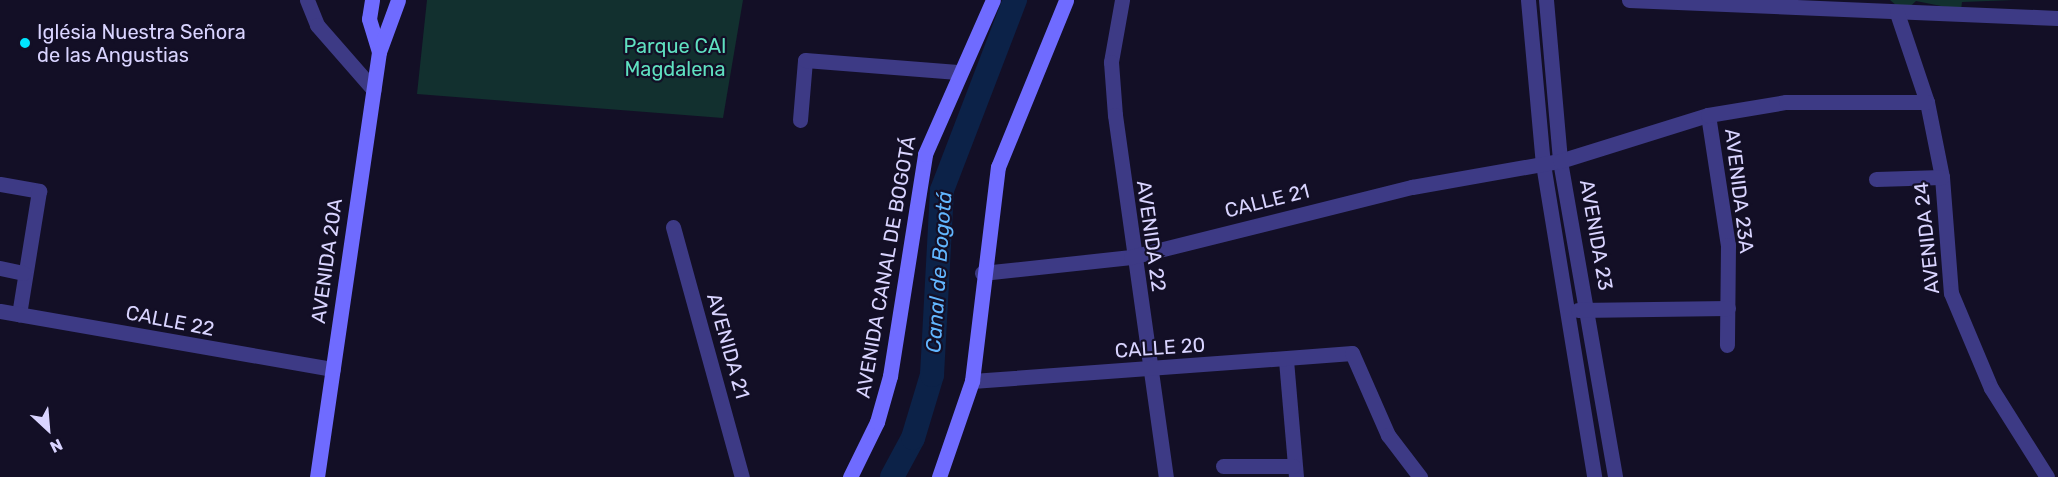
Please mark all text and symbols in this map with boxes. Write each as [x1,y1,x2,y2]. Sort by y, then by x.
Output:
place label: Iglésia Nuestra Señora de las Angustias [37,20,246,67]
park label: Parque CAI Magdalena [623,34,727,81]
marker: Iglésia Nuestra Señora de las Angustias [18,36,32,50]
street label: AVENIDA 23A [1719,127,1759,255]
street label: AVENIDA CANAL DE BOGOTÁ [851,133,921,401]
street label: AVENIDA 23 [1574,177,1618,293]
street label: AVENIDA 22 [1131,179,1171,293]
street label: CALLE 21 [1222,179,1312,223]
street label: AVENIDA 24 [1909,181,1945,295]
water label: Canal de Bogotá [921,190,957,354]
street label: AVENIDA 20A [306,197,348,325]
street label: AVENIDA 21 [701,290,755,402]
street label: CALLE 22 [124,301,216,341]
street label: CALLE 20 [1114,333,1206,363]
north arrow [18,399,78,459]
text: N [47,435,65,457]

